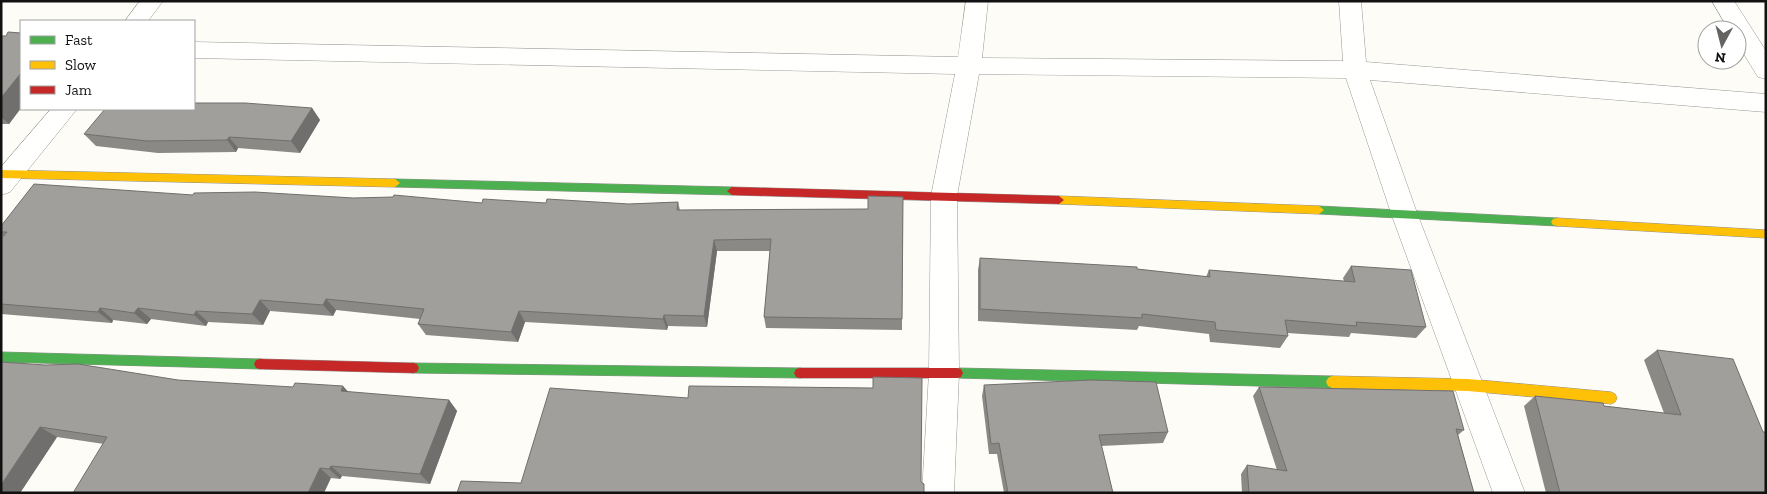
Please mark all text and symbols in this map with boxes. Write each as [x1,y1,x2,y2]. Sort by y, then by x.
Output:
legend [20,20,195,110]
north arrow [1697,20,1747,70]
text: Fast [65,31,93,49]
text: N [1714,48,1727,66]
text: Slow [65,56,97,74]
text: Jam [65,81,92,99]

